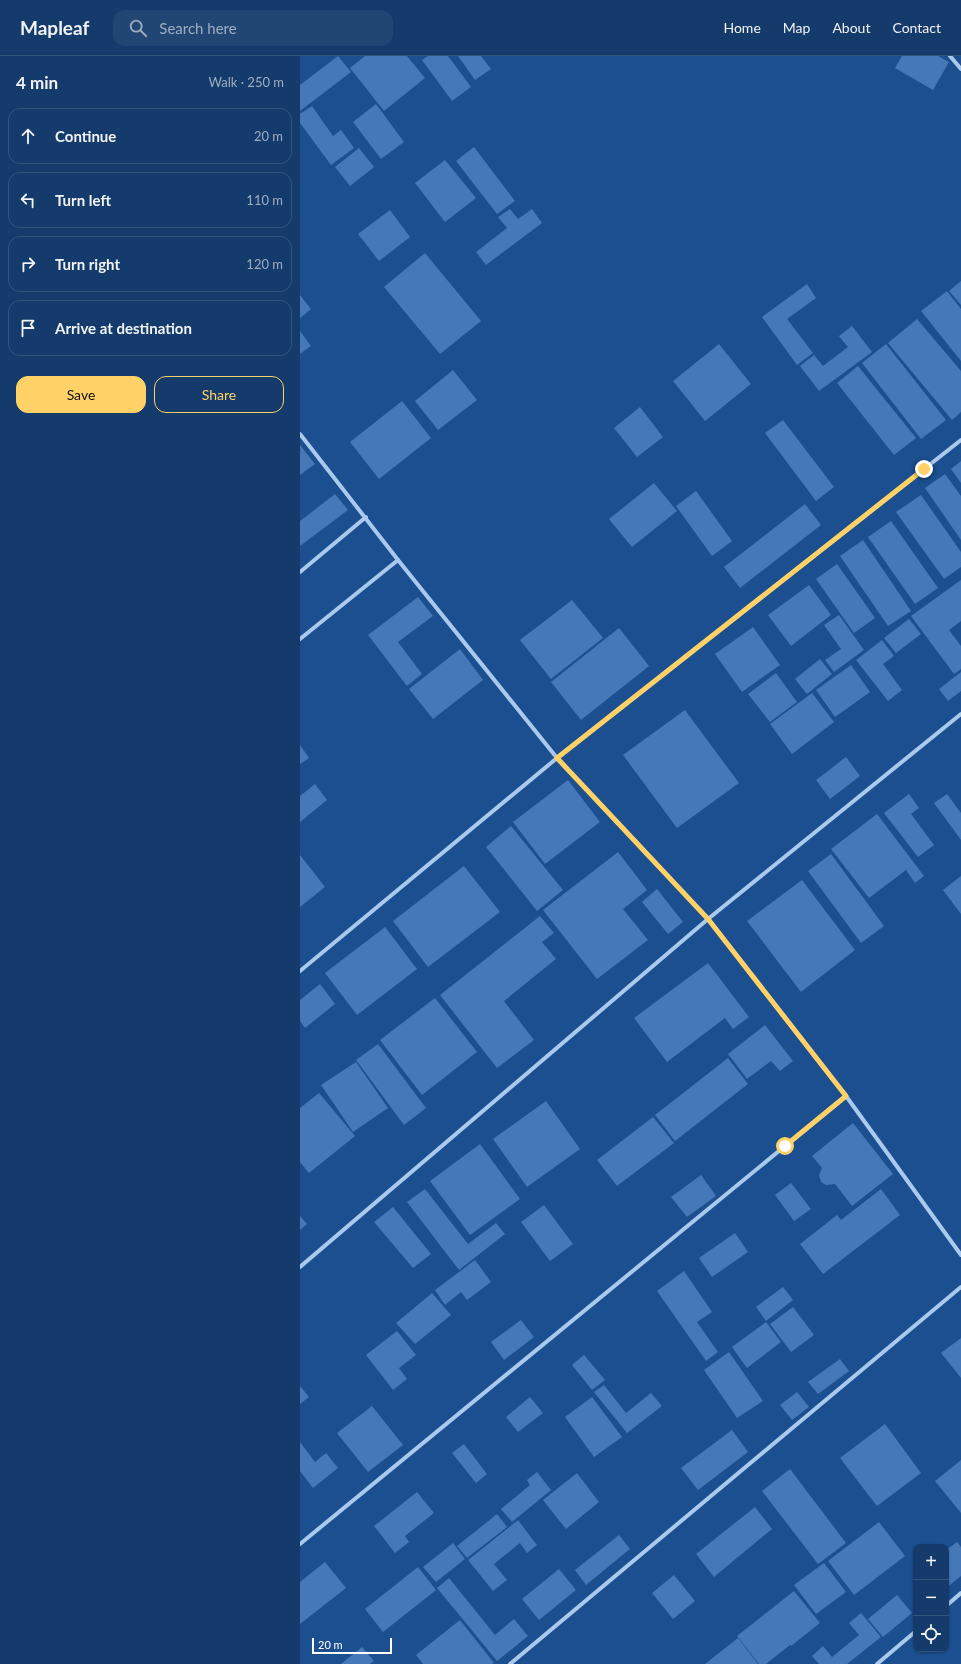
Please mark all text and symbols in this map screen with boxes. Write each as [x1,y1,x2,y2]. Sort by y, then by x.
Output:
search box [113,10,393,46]
text: Mapleaf [20,16,89,39]
icon: search [127,17,149,39]
text: Search here [159,19,237,37]
text: Home [723,19,761,36]
text: Map [783,19,810,36]
text: About [832,19,870,36]
text: Contact [892,19,941,36]
text: 4 min [16,72,58,93]
text: Walk · 250 m [208,74,284,90]
icon: ahead [17,125,39,147]
text: Continue [55,127,116,145]
text: 20 m [254,128,283,144]
icon: left [17,189,39,211]
text: Turn left [55,191,111,209]
text: 110 m [246,192,283,208]
icon: right [17,253,39,275]
text: Turn right [55,255,120,273]
text: 120 m [246,256,283,272]
icon: arrive [17,317,39,339]
text: Arrive at destination [55,319,192,337]
button: Save [16,376,146,413]
button: Share [154,376,284,413]
route end [915,460,933,478]
route start [776,1137,794,1155]
map controls [913,1544,949,1652]
button: + [913,1544,949,1580]
button: − [913,1580,949,1616]
button: locate [913,1616,949,1652]
scale bar [312,1636,392,1655]
text: 20 m [318,1638,343,1651]

